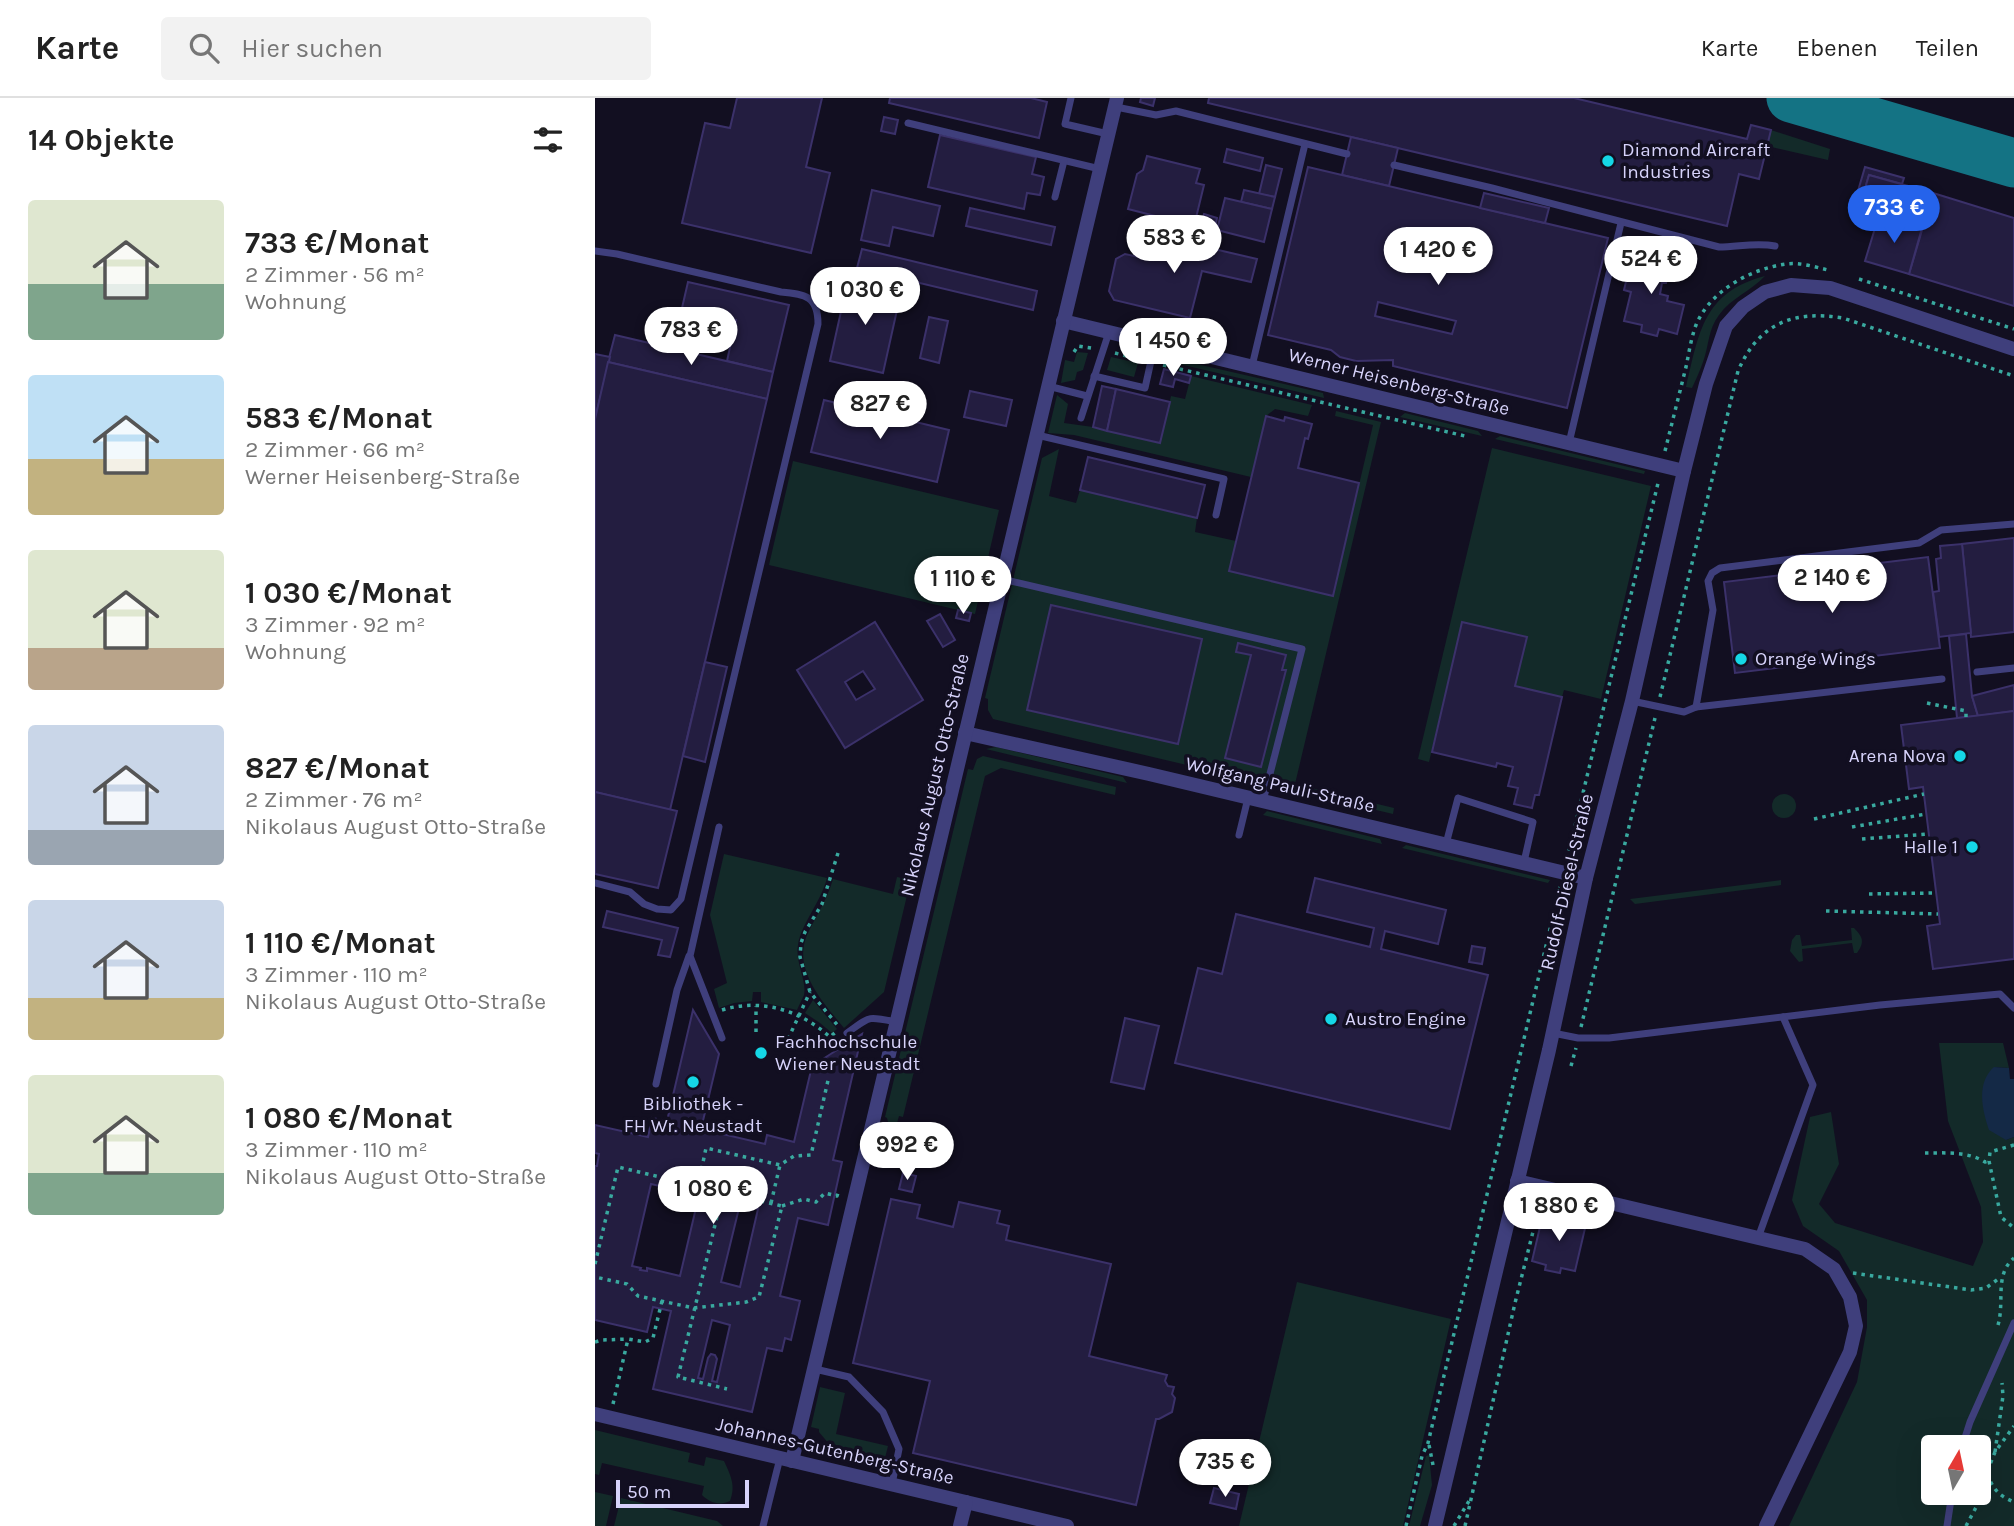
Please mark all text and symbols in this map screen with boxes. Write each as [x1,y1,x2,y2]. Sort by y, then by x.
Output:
search box [161,17,651,80]
text: Karte [35,29,119,67]
icon: search [185,29,223,67]
text: Hier suchen [241,33,383,64]
text: Karte [1701,34,1758,62]
text: Ebenen [1796,34,1878,62]
text: Teilen [1916,34,1979,62]
icon: filters [529,121,567,159]
text: 14 Objekte [28,122,174,158]
place label: Diamond Aircraft Industries [1622,139,1770,183]
marker: Diamond Aircraft Industries [1600,153,1616,169]
pin: 733 € [1845,186,1943,245]
text: 733 € [1864,194,1924,221]
pin: 583 € [1125,216,1223,275]
text: 583 € [1143,224,1205,251]
text: 733 €/Monat [245,225,429,261]
icon: home [84,228,168,312]
pin: 1 420 € [1373,228,1503,287]
text: 1 420 € [1400,236,1476,263]
pin: 524 € [1602,236,1700,296]
text: 524 € [1620,245,1682,272]
text: 2 Zimmer · 56 m² [245,261,425,288]
pin: 1 030 € [800,268,930,327]
text: 1 030 € [826,276,904,303]
text: Wohnung [245,288,346,315]
pin: 783 € [642,308,740,367]
text: 783 € [660,316,722,343]
pin: 1 450 € [1108,318,1238,378]
text: 1 450 € [1135,327,1211,354]
street label: Werner Heisenberg-Straße [1286,344,1512,420]
pin: 827 € [831,382,929,441]
text: 827 € [850,390,910,417]
text: 583 €/Monat [245,400,433,436]
icon: home [84,403,168,487]
text: 2 Zimmer · 66 m² [245,436,425,463]
text: Werner Heisenberg-Straße [245,463,520,490]
pin: 1 110 € [898,556,1028,616]
pin: 2 140 € [1767,556,1897,615]
text: 2 140 € [1794,564,1870,591]
text: 1 110 € [930,565,996,592]
text: 1 030 €/Monat [245,575,452,611]
icon: home [84,578,168,662]
text: 3 Zimmer · 92 m² [245,611,426,638]
text: Wohnung [245,638,346,665]
place label: Orange Wings [1755,648,1876,670]
street label: Nikolaus August Otto-Straße [896,651,974,899]
marker: Orange Wings [1733,651,1749,667]
place label: Arena Nova [1849,745,1946,767]
marker: Arena Nova [1952,748,1968,764]
text: 827 €/Monat [245,750,430,786]
icon: home [84,753,168,837]
street label: Wolfgang Pauli-Straße [1183,753,1377,817]
text: 2 Zimmer · 76 m² [245,786,423,813]
street label: Rudolf-Diesel-Straße [1536,792,1598,972]
text: Nikolaus August Otto-Straße [245,813,546,840]
place label: Halle 1 [1904,836,1958,858]
marker: Halle 1 [1964,839,1980,855]
text: 1 110 €/Monat [245,925,436,961]
icon: home [84,928,168,1012]
text: 3 Zimmer · 110 m² [245,961,428,988]
text: Nikolaus August Otto-Straße [245,988,546,1015]
place label: Austro Engine [1345,1008,1466,1030]
marker: Austro Engine [1323,1011,1339,1027]
place label: Fachhochschule Wiener Neustadt [775,1031,920,1075]
marker: Fachhochschule Wiener Neustadt [753,1045,769,1061]
marker: Bibliothek - FH Wr. Neustadt [685,1074,701,1090]
place label: Bibliothek - FH Wr. Neustadt [624,1093,762,1137]
text: 1 080 €/Monat [245,1100,453,1136]
icon: home [84,1103,168,1187]
pin: 992 € [858,1122,956,1182]
text: 992 € [876,1131,938,1158]
text: 3 Zimmer · 110 m² [245,1136,428,1163]
text: Nikolaus August Otto-Straße [245,1163,546,1190]
pin: 1 080 € [648,1166,778,1226]
text: 1 080 € [674,1175,752,1202]
pin: 1 880 € [1494,1184,1624,1243]
text: 1 880 € [1520,1192,1598,1219]
street label: Johannes-Gutenberg-Straße [714,1413,956,1489]
north arrow [1921,1435,1991,1505]
map controls [1921,1435,1991,1505]
pin: 735 € [1176,1440,1274,1499]
text: 735 € [1195,1448,1255,1475]
scale bar [616,1477,749,1509]
text: 50 m [627,1481,671,1503]

